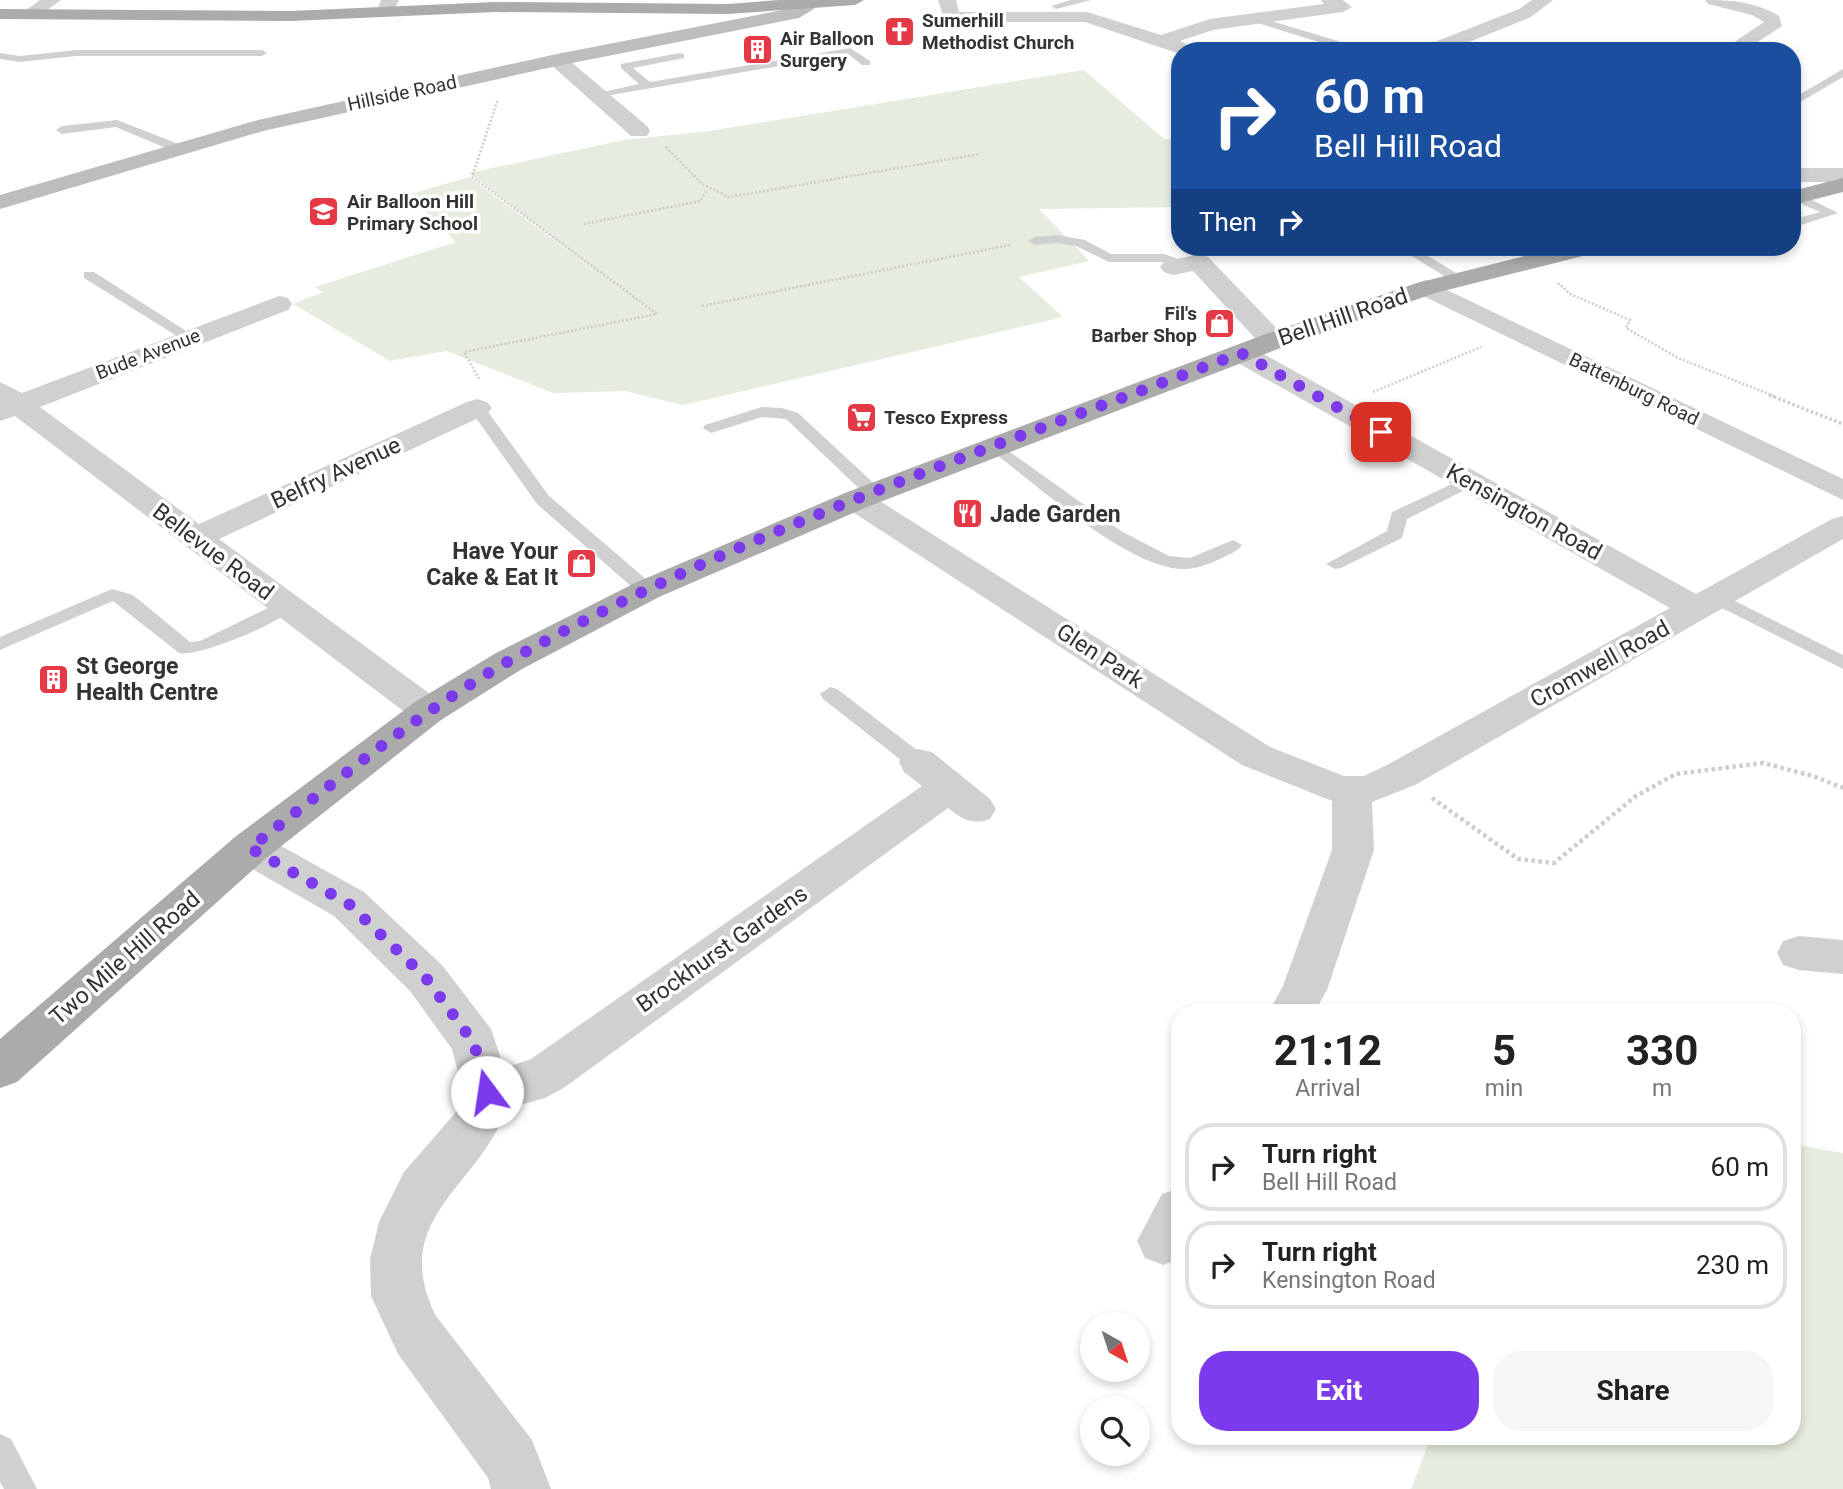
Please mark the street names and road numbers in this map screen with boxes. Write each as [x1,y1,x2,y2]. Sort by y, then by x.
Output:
street label: Hillside Road [345,70,459,116]
street label: Bell Hill Road [1275,282,1411,352]
street label: Bude Avenue [93,324,203,384]
street label: Battenburg Road [1565,348,1703,430]
street label: Belfry Avenue [267,431,405,515]
street label: Kensington Road [1441,458,1607,566]
street label: Bellevue Road [147,498,279,606]
street label: Cromwell Road [1526,615,1674,713]
street label: Glen Park [1051,618,1149,694]
street label: Brockhurst Gardens [631,880,813,1018]
street label: Two Mile Hill Road [44,885,206,1031]

